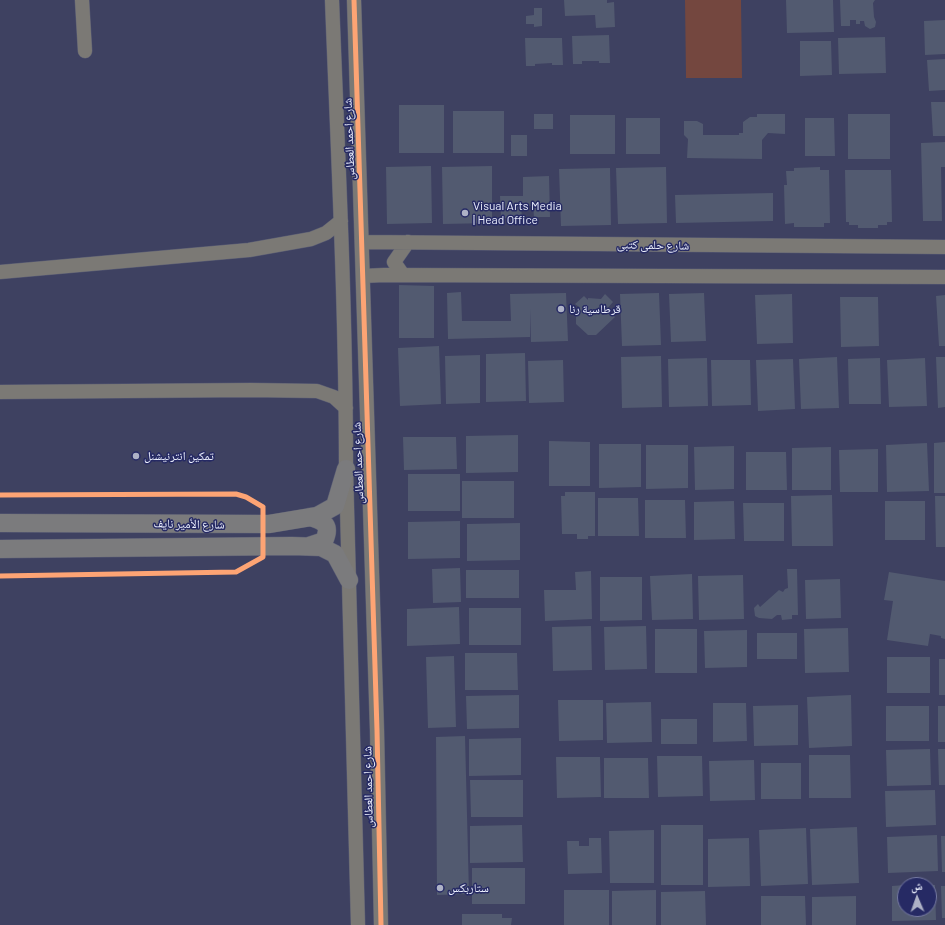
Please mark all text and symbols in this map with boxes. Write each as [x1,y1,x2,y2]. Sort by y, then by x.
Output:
street label: شارع احمد العطاس [340,98,358,180]
place label: Visual Arts Media | Head Office [473,199,562,227]
marker: Visual Arts Media | Head Office [460,208,470,218]
street label: شارع حلمى كتبى [617,237,689,253]
place label: قرطاسية رنا [569,302,621,316]
marker: قرطاسية رنا [556,304,566,314]
street label: شارع احمد العطاس [349,422,367,504]
place label: تمكين انترنیشنل [144,449,214,463]
marker: تمكين انترنیشنل [131,451,141,461]
street label: شارع الأمير نايف [153,516,225,532]
street label: شارع احمد العطاس [360,746,376,828]
north arrow [897,877,937,917]
text: ش [911,879,923,892]
place label: ستاربكس [448,881,489,895]
marker: ستاربكس [435,883,445,893]

